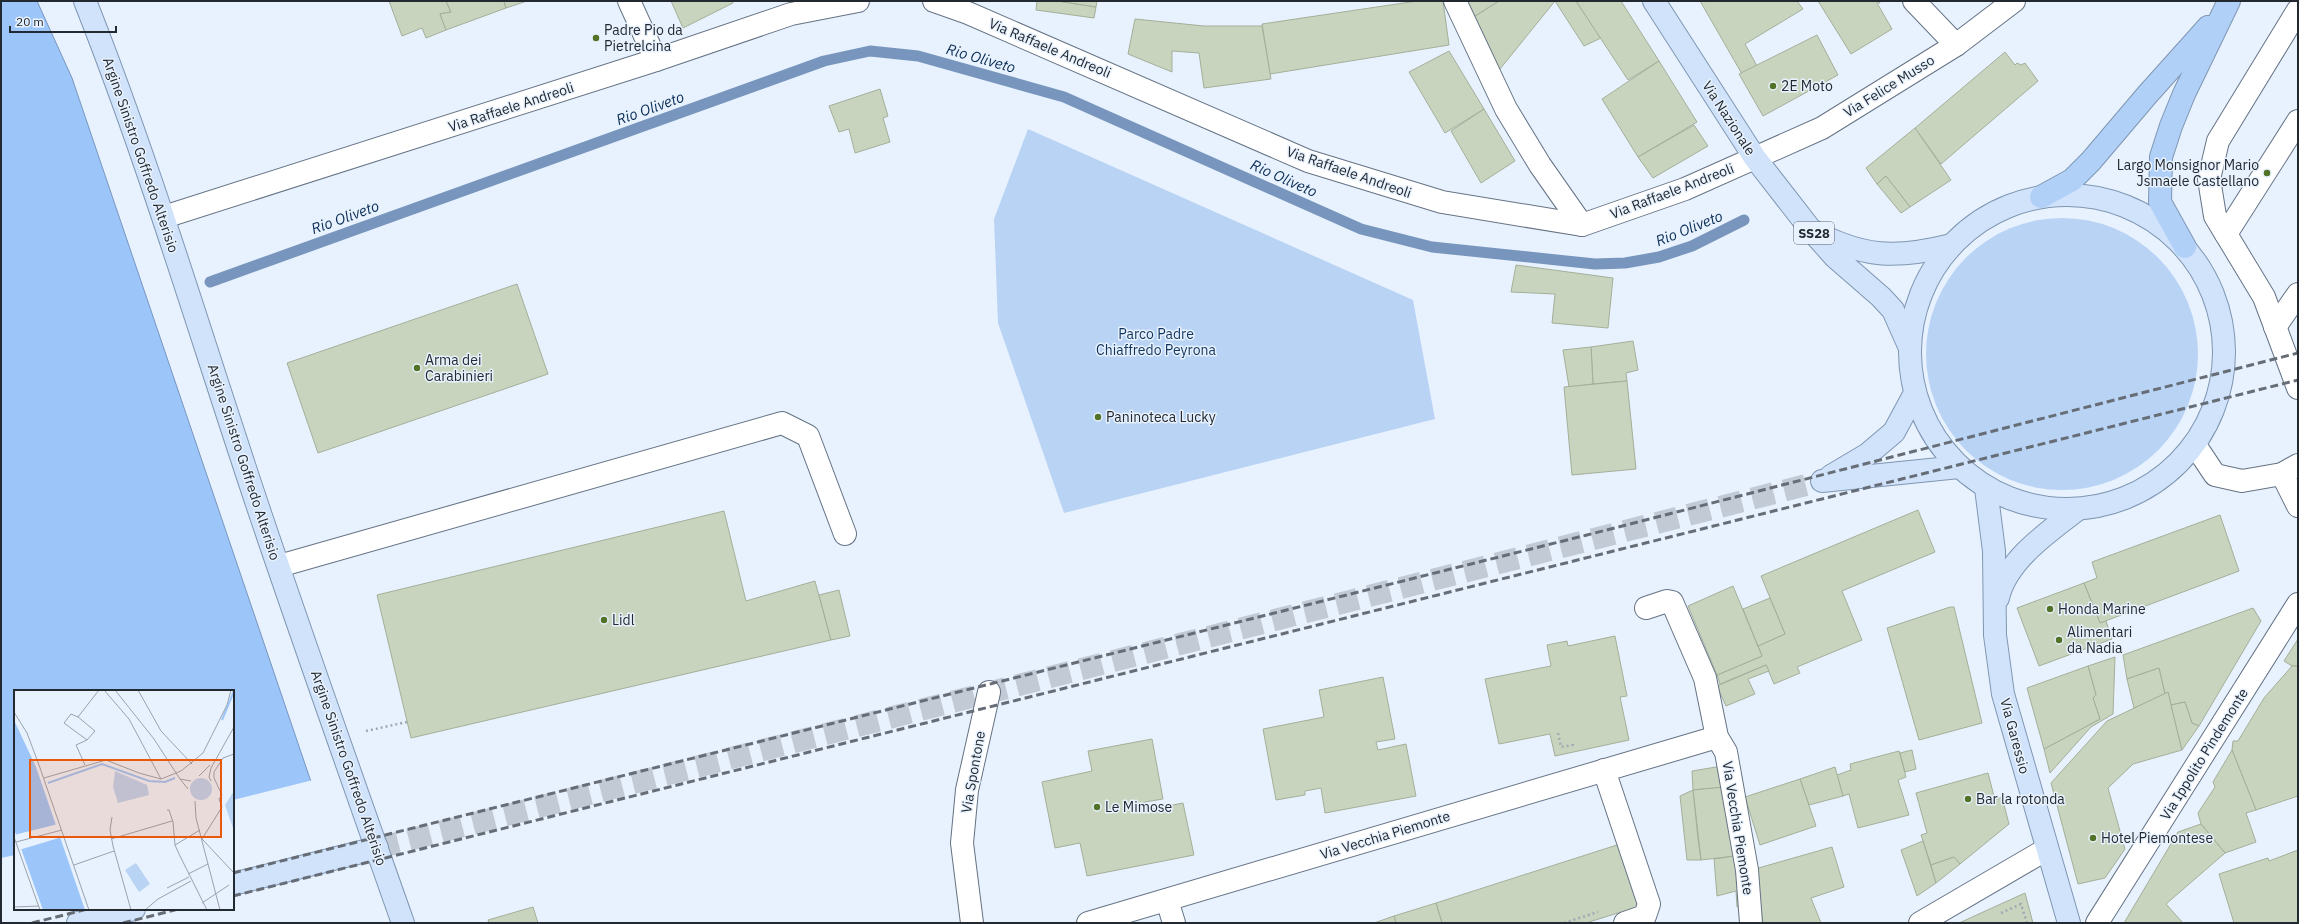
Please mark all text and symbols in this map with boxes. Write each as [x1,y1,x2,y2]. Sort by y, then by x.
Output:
scale bar [10,8,116,34]
text: 20 m [16,14,44,29]
street label: Via Raffaele Andreoli [986,14,1114,82]
place label: Padre Pio da Pietrelcina [604,21,683,55]
marker: Padre Pio da Pietrelcina [591,33,601,43]
water label: Rio Oliveto [944,39,1018,77]
street label: Via Felice Musso [1840,51,1938,121]
street label: Argine Sinistro Goffredo Alterisio [99,55,183,255]
street label: Via Nazionale [1698,77,1760,159]
place label: 2E Moto [1781,77,1833,95]
street label: Via Raffaele Andreoli [446,78,576,136]
marker: 2E Moto [1768,81,1778,91]
water label: Rio Oliveto [613,87,687,129]
street label: Via Raffaele Andreoli [1284,142,1414,202]
water label: Rio Oliveto [1248,155,1320,201]
place label: Largo Monsignor Mario Jsmaele Castellano [2117,156,2259,190]
street label: Via Raffaele Andreoli [1608,159,1736,223]
marker: Largo Monsignor Mario Jsmaele Castellano [2262,168,2272,178]
water label: Rio Oliveto [308,196,382,238]
water label: Rio Oliveto [1653,206,1725,250]
road number: SS28 [1794,222,1834,244]
park label: Parco Padre Chiaffredo Peyrona [1096,325,1216,359]
place label: Arma dei Carabinieri [425,351,493,385]
street label: Argine Sinistro Goffredo Alterisio [204,362,284,563]
marker: Arma dei Carabinieri [412,363,422,373]
place label: Paninoteca Lucky [1106,408,1216,426]
marker: Paninoteca Lucky [1093,412,1103,422]
place label: Honda Marine [2058,600,2146,618]
marker: Honda Marine [2045,604,2055,614]
place label: Lidl [612,611,635,629]
marker: Lidl [599,615,609,625]
place label: Alimentari da Nadia [2067,623,2132,657]
marker: Alimentari da Nadia [2054,635,2064,645]
street label: Argine Sinistro Goffredo Alterisio [307,668,391,868]
street label: Via Ippolito Pindemonte [2156,684,2252,823]
inset map [14,690,234,910]
street label: Via Garessio [1996,696,2034,776]
street label: Via Spontone [957,729,989,815]
street label: Via Vecchia Piemonte [1719,760,1758,896]
place label: Bar la rotonda [1976,790,2065,808]
marker: Bar la rotonda [1963,794,1973,804]
place label: Le Mimose [1105,798,1173,816]
marker: Le Mimose [1092,802,1102,812]
street label: Via Vecchia Piemonte [1318,807,1453,863]
place label: Hotel Piemontese [2101,829,2213,847]
marker: Hotel Piemontese [2088,833,2098,843]

